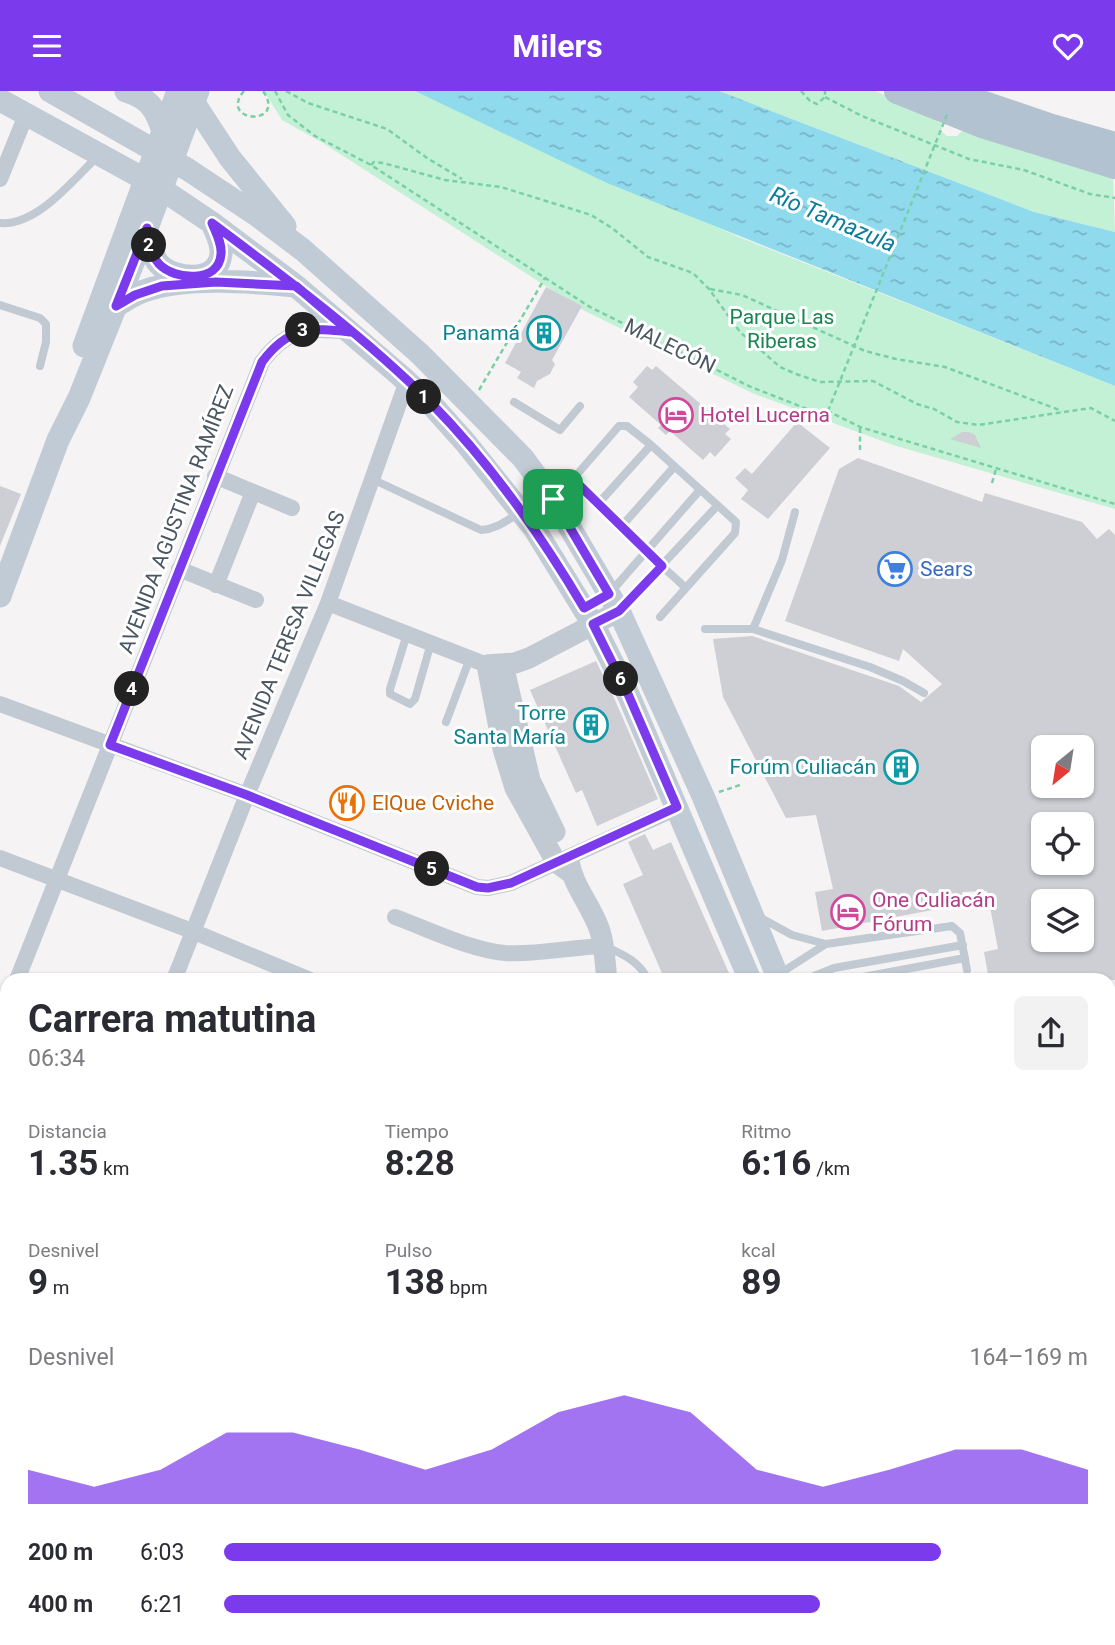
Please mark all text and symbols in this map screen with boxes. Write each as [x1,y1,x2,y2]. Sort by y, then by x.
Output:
icon: menu [28,27,66,65]
text: Milers [512,27,603,65]
icon: heart [1049,27,1087,65]
water label: Río Tamazula [766,181,900,258]
pin: 2 [132,227,166,263]
text: 2 [143,233,154,256]
park label: Parque Las Riberas [730,305,834,353]
pin: 3 [286,313,320,347]
building icon: Panamá [525,314,563,352]
street label: MALECÓN [620,314,720,378]
text: 3 [297,318,308,341]
place label: Panamá [443,321,520,345]
pin: 1 [406,379,442,415]
street label: AVENIDA AGUSTINA RAMÍREZ [114,381,238,657]
text: 1 [418,385,429,408]
hotel icon: Hotel Lucerna [657,396,695,434]
place label: Hotel Lucerna [700,403,830,427]
pin [523,469,583,529]
icon: arrive [534,480,572,518]
street label: AVENIDA TERESA VILLEGAS [228,507,350,763]
supermarket icon: Sears [876,550,914,588]
place label: Sears [920,557,973,581]
pin: 6 [604,661,638,697]
text: 6 [615,667,626,690]
pin: 4 [114,671,150,707]
text: 4 [126,677,137,700]
place label: Torre Santa María [454,701,566,749]
building icon: Torre Santa María [572,706,610,744]
north arrow [1031,735,1094,798]
map controls [1031,735,1094,952]
building icon: Forúm Culiacán [882,748,920,786]
place label: Forúm Culiacán [729,755,876,779]
restaurant icon: ElQue Cviche [328,784,366,822]
place label: ElQue Cviche [372,791,494,815]
button: locate [1031,812,1094,875]
pin: 5 [414,851,450,887]
text: 5 [426,857,437,880]
place label: One Culiacán Fórum [872,888,995,936]
button: layers [1031,889,1094,952]
hotel icon: One Culiacán Fórum [829,893,867,931]
button: share [1014,996,1088,1070]
text: Carrera matutina [28,997,316,1041]
text: 06:34 [28,1045,85,1072]
text: Distancia [28,1120,107,1143]
text: Tiempo [385,1120,449,1143]
text: Ritmo [741,1120,791,1143]
text: 1.35 [28,1143,98,1184]
text: 8:28 [385,1143,455,1184]
text: 6:16 [741,1143,811,1184]
text: km [98,1157,129,1180]
text: /km [811,1157,850,1180]
text: Desnivel [28,1239,99,1262]
text: Pulso [385,1239,432,1262]
text: kcal [741,1239,776,1262]
text: 9 [28,1262,48,1303]
text: 138 [385,1262,445,1303]
text: 89 [741,1262,782,1303]
text: m [48,1276,69,1299]
text: bpm [445,1276,488,1299]
text: Desnivel [28,1344,114,1371]
text: 164–169 m [969,1344,1088,1371]
text: 200 m [28,1539,93,1566]
text: 6:03 [140,1539,184,1566]
text: 400 m [28,1591,93,1618]
text: 6:21 [140,1591,184,1618]

